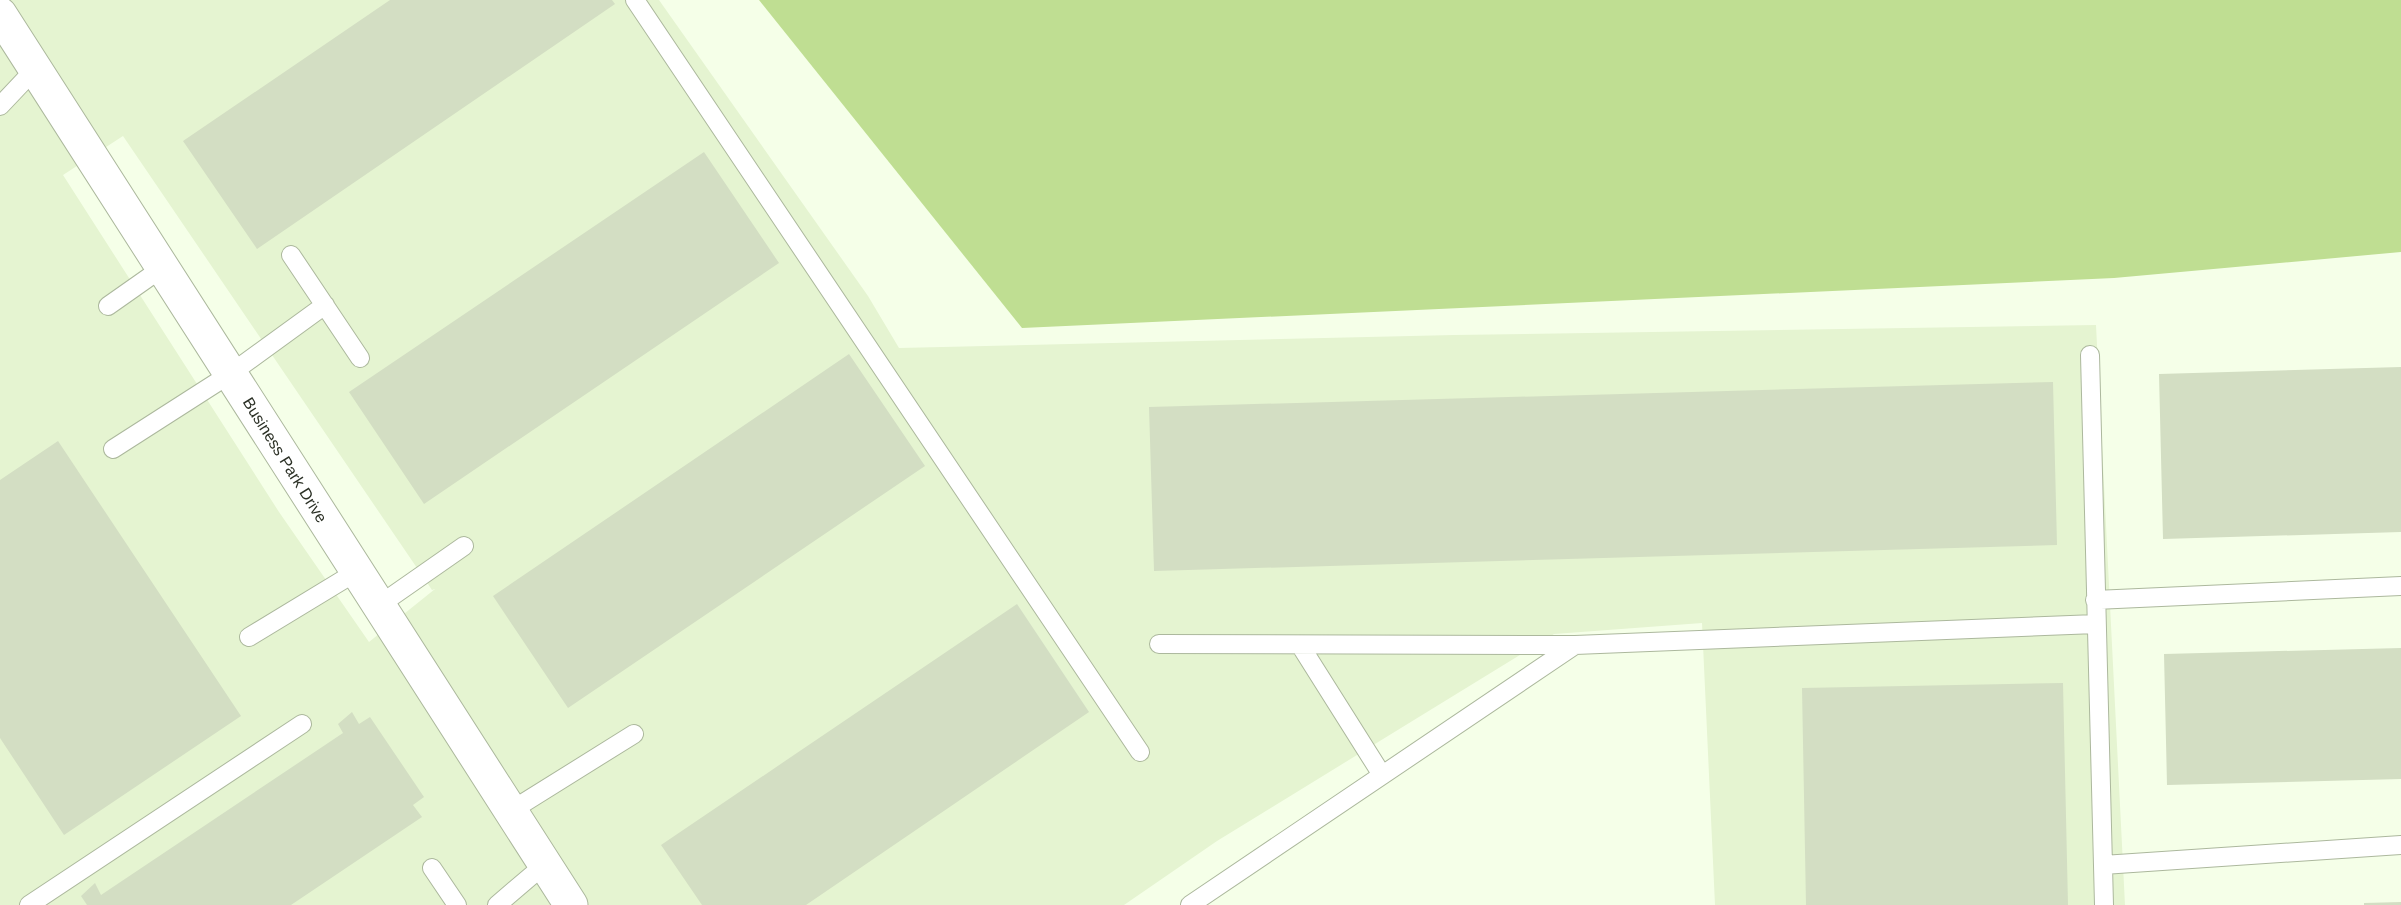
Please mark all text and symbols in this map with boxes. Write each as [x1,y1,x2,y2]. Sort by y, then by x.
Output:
street label: Business Park Drive [240,394,330,526]

